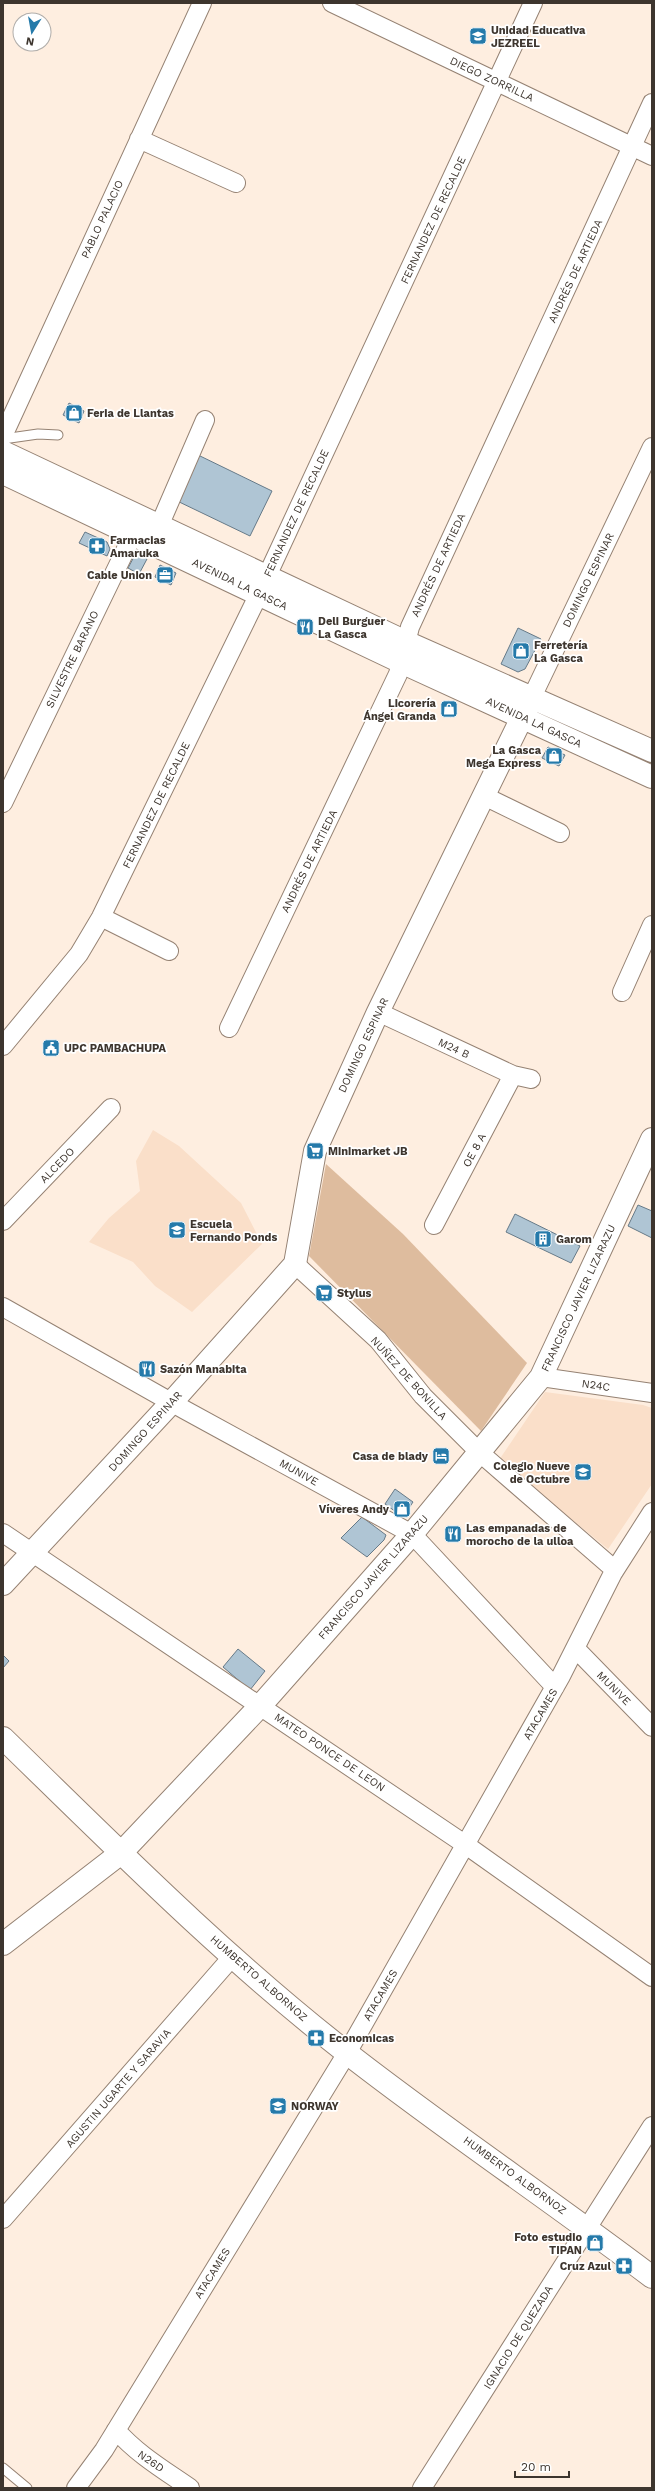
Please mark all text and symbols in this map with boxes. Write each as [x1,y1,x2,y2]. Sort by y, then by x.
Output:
north arrow [12,12,52,52]
place label: Unidad Educativa JEZREEL [491,24,586,50]
school or university icon: Unidad Educativa JEZREEL [468,26,488,46]
text: N [25,34,35,48]
street label: DIEGO ZORRILLA [448,54,536,105]
street label: FERNANDEZ DE RECALDE [398,154,469,286]
street label: PABLO PALACIO [79,178,126,260]
street label: ANDRÉS DE ARTIEDA [545,217,605,325]
shop icon: Feria de Llantas [64,403,84,423]
place label: Feria de Llantas [87,407,174,420]
street label: FERNANDEZ DE RECALDE [261,447,332,579]
street label: ANDRÉS DE ARTIEDA [408,511,468,619]
street label: DOMINGO ESPINAR [560,531,617,630]
place label: Farmacias Amaruka [110,534,166,560]
pharmacy icon: Farmacias Amaruka [87,536,107,556]
street label: AVENIDA LA GASCA [190,556,290,613]
office icon: Cable Union [155,565,175,585]
place label: Cable Union [87,569,152,582]
street label: SILVESTRE BARANO [43,608,102,710]
place label: Deli Burguer La Gasca [318,615,386,641]
restaurant icon: Deli Burguer La Gasca [295,617,315,637]
place label: Ferretería La Gasca [534,639,588,665]
shop icon: Ferretería La Gasca [511,641,531,661]
street label: AVENIDA LA GASCA [484,694,584,750]
place label: Licorería Ángel Granda [364,697,437,723]
shop icon: Licorería Ángel Granda [439,699,459,719]
street label: FERNANDEZ DE RECALDE [120,740,193,871]
place label: La Gasca Mega Express [466,744,542,770]
shop icon: La Gasca Mega Express [544,746,564,766]
street label: ANDRÉS DE ARTIEDA [278,807,340,915]
street label: DOMINGO ESPINAR [336,996,391,1095]
street label: M24 B [436,1036,472,1061]
public building icon: UPC PAMBACHUPA [41,1038,61,1058]
place label: UPC PAMBACHUPA [64,1042,167,1055]
street label: OE 8 A [460,1131,489,1169]
supermarket icon: Minimarket JB [305,1141,325,1161]
street label: ALCEDO [37,1145,77,1186]
place label: Minimarket JB [328,1145,408,1158]
place label: Escuela Fernando Ponds [190,1218,277,1244]
school or university icon: Escuela Fernando Ponds [167,1220,187,1240]
street label: FRANCISCO JAVIER LIZARAZU [539,1223,618,1374]
building icon: Garom [533,1229,553,1249]
place label: Garom [556,1233,592,1246]
supermarket icon: Stylus [314,1283,334,1303]
place label: Stylus [337,1287,372,1300]
street label: NUÑEZ DE BONILLA [368,1334,449,1423]
restaurant icon: Sazón Manabita [137,1359,157,1379]
place label: Sazón Manabita [160,1363,247,1376]
street label: N24C [581,1377,611,1394]
street label: DOMINGO ESPINAR [106,1389,185,1474]
hotel icon: Casa de blady [431,1446,451,1466]
place label: Casa de blady [352,1450,429,1463]
street label: MUNIVE [277,1456,321,1488]
place label: Colegio Nueve de Octubre [493,1460,570,1486]
school or university icon: Colegio Nueve de Octubre [573,1462,593,1482]
shop icon: Víveres Andy [392,1499,412,1519]
place label: Víveres Andy [319,1503,390,1516]
street label: FRANCISCO JAVIER LIZARAZU [316,1512,431,1642]
place label: Las empanadas de morocho de la ulloa [466,1522,574,1548]
restaurant icon: Las empanadas de morocho de la ulloa [443,1524,463,1544]
street label: MUNIVE [594,1669,633,1708]
street label: ATACAMES [520,1686,560,1742]
street label: MATEO PONCE DE LEON [272,1710,388,1794]
street label: HUMBERTO ALBORNOZ [208,1933,310,2024]
street label: ATACAMES [360,1967,400,2023]
street label: AGUSTIN UGARTE Y SARAVIA [63,2026,174,2151]
pharmacy icon: Economicas [306,2028,326,2048]
place label: Economicas [329,2032,394,2045]
school or university icon: NORWAY [268,2096,288,2116]
place label: NORWAY [291,2100,339,2113]
street label: HUMBERTO ALBORNOZ [461,2134,569,2217]
place label: Foto estudio TIPAN [514,2231,582,2257]
shop icon: Foto estudio TIPAN [585,2233,605,2253]
street label: ATACAMES [192,2246,233,2301]
pharmacy icon: Cruz Azul [614,2256,634,2276]
place label: Cruz Azul [560,2260,611,2273]
street label: IGNACIO DE QUEZADA [481,2283,556,2392]
street label: N26D [135,2448,166,2475]
scale bar [515,2453,569,2479]
text: 20 m [521,2460,551,2474]

